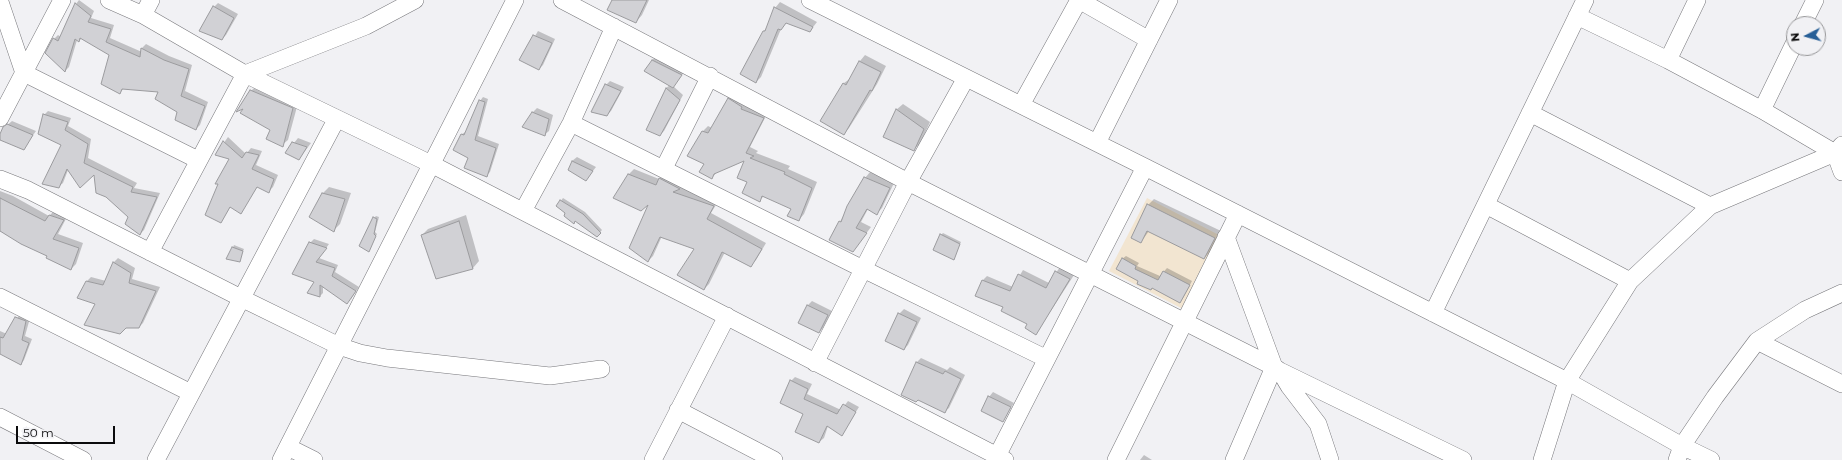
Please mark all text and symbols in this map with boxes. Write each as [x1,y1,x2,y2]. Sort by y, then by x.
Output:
north arrow [1786,16,1826,56]
text: N [1788,32,1802,42]
scale bar [18,418,117,444]
text: 50 m [23,425,54,440]

